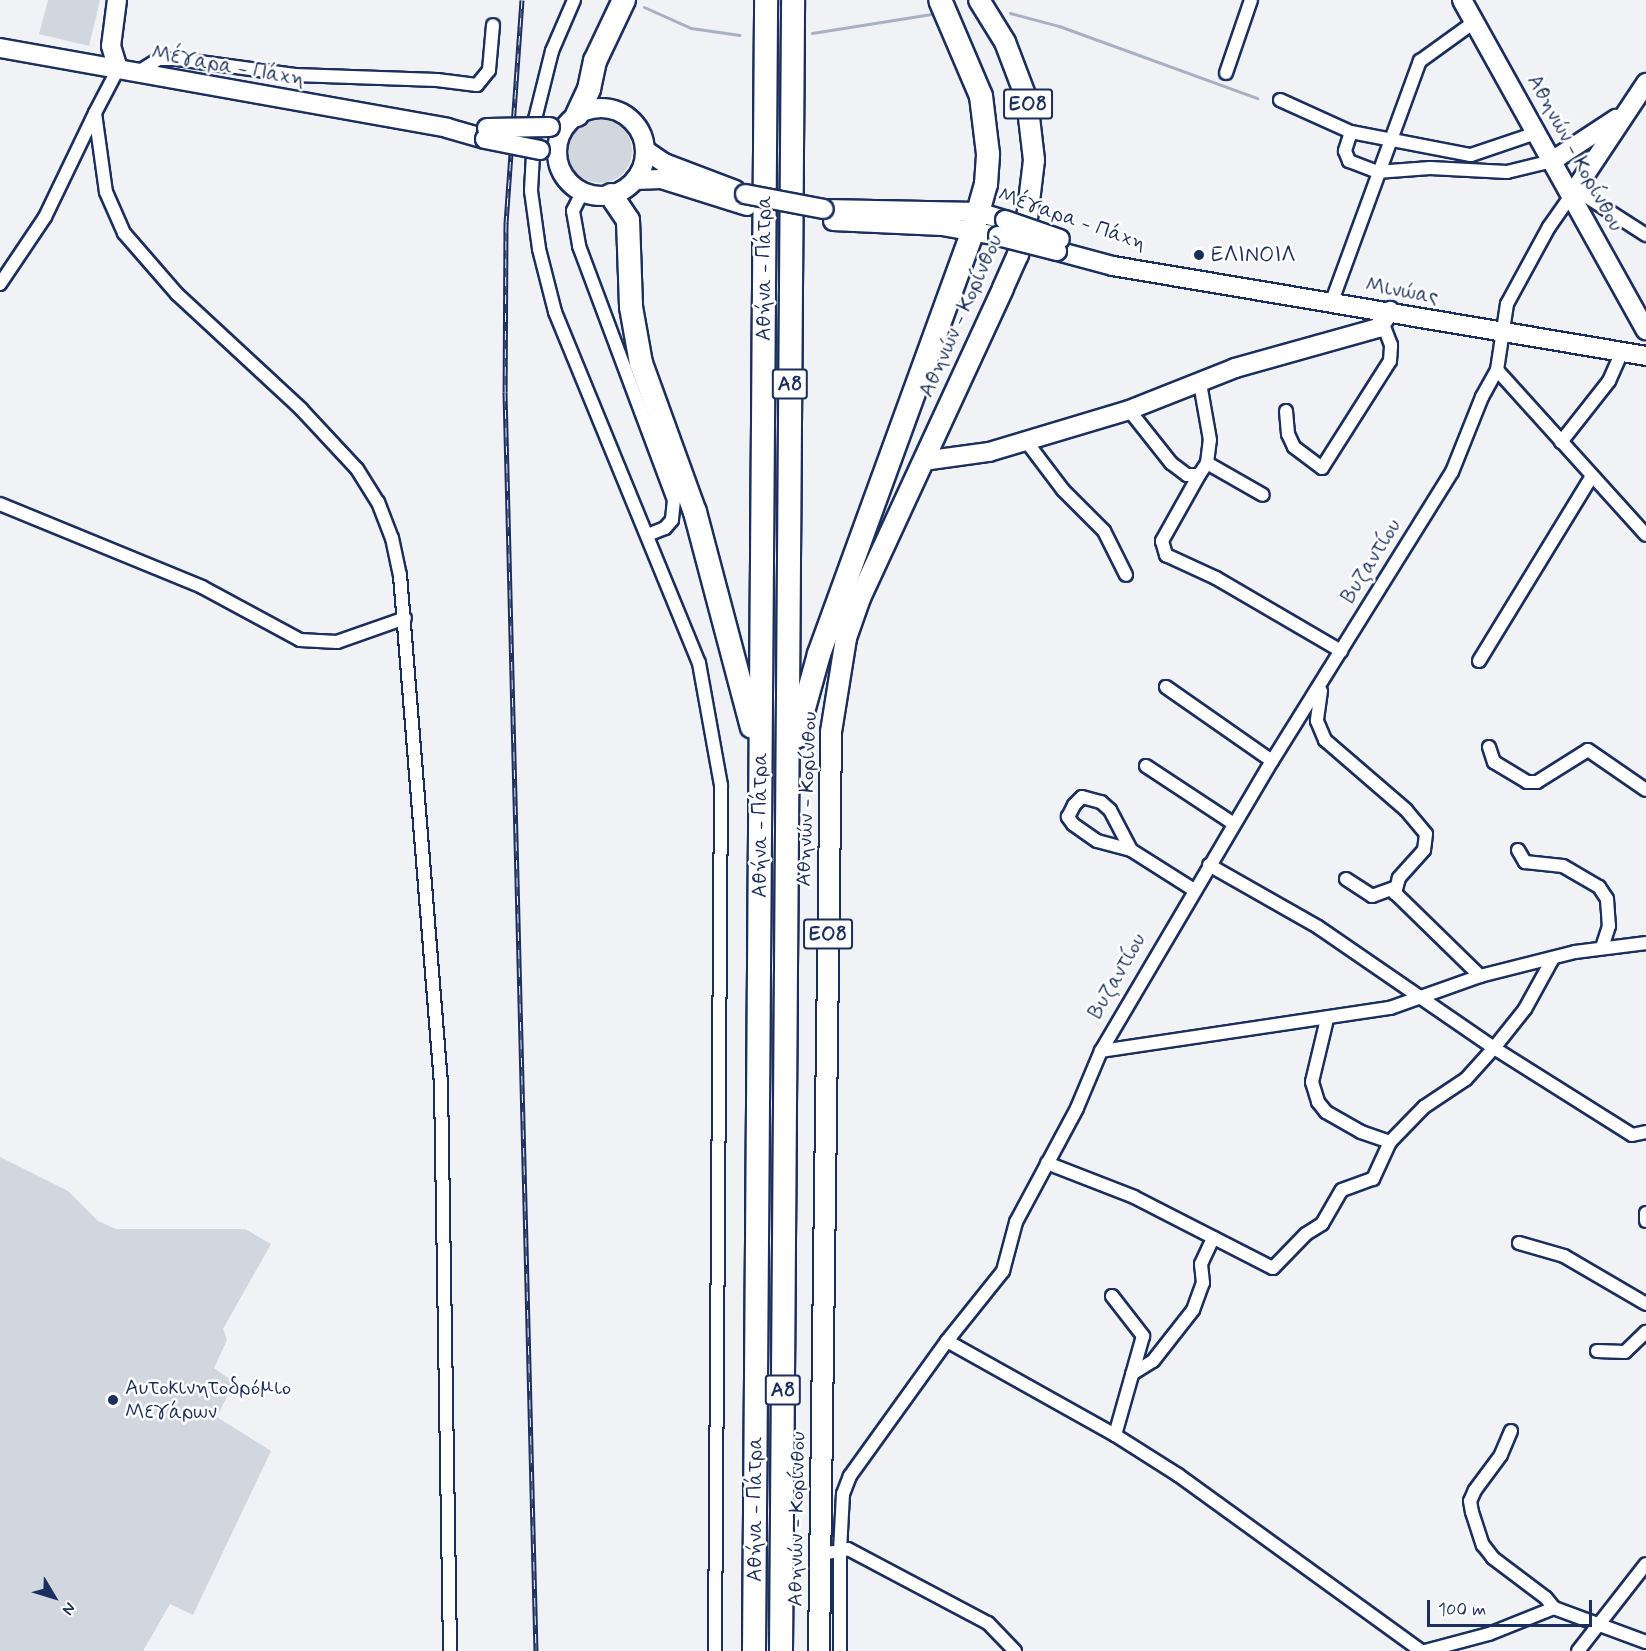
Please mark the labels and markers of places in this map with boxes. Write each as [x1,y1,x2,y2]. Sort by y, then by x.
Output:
place label: ΕΛΙΝΟΙΛ [1211,242,1295,268]
marker: ΕΛΙΝΟΙΛ [1192,248,1206,262]
place label: Αυτοκινητοδρόμιο Μεγάρων [125,1375,291,1425]
marker: Αυτοκινητοδρόμιο Μεγάρων [106,1393,120,1407]

